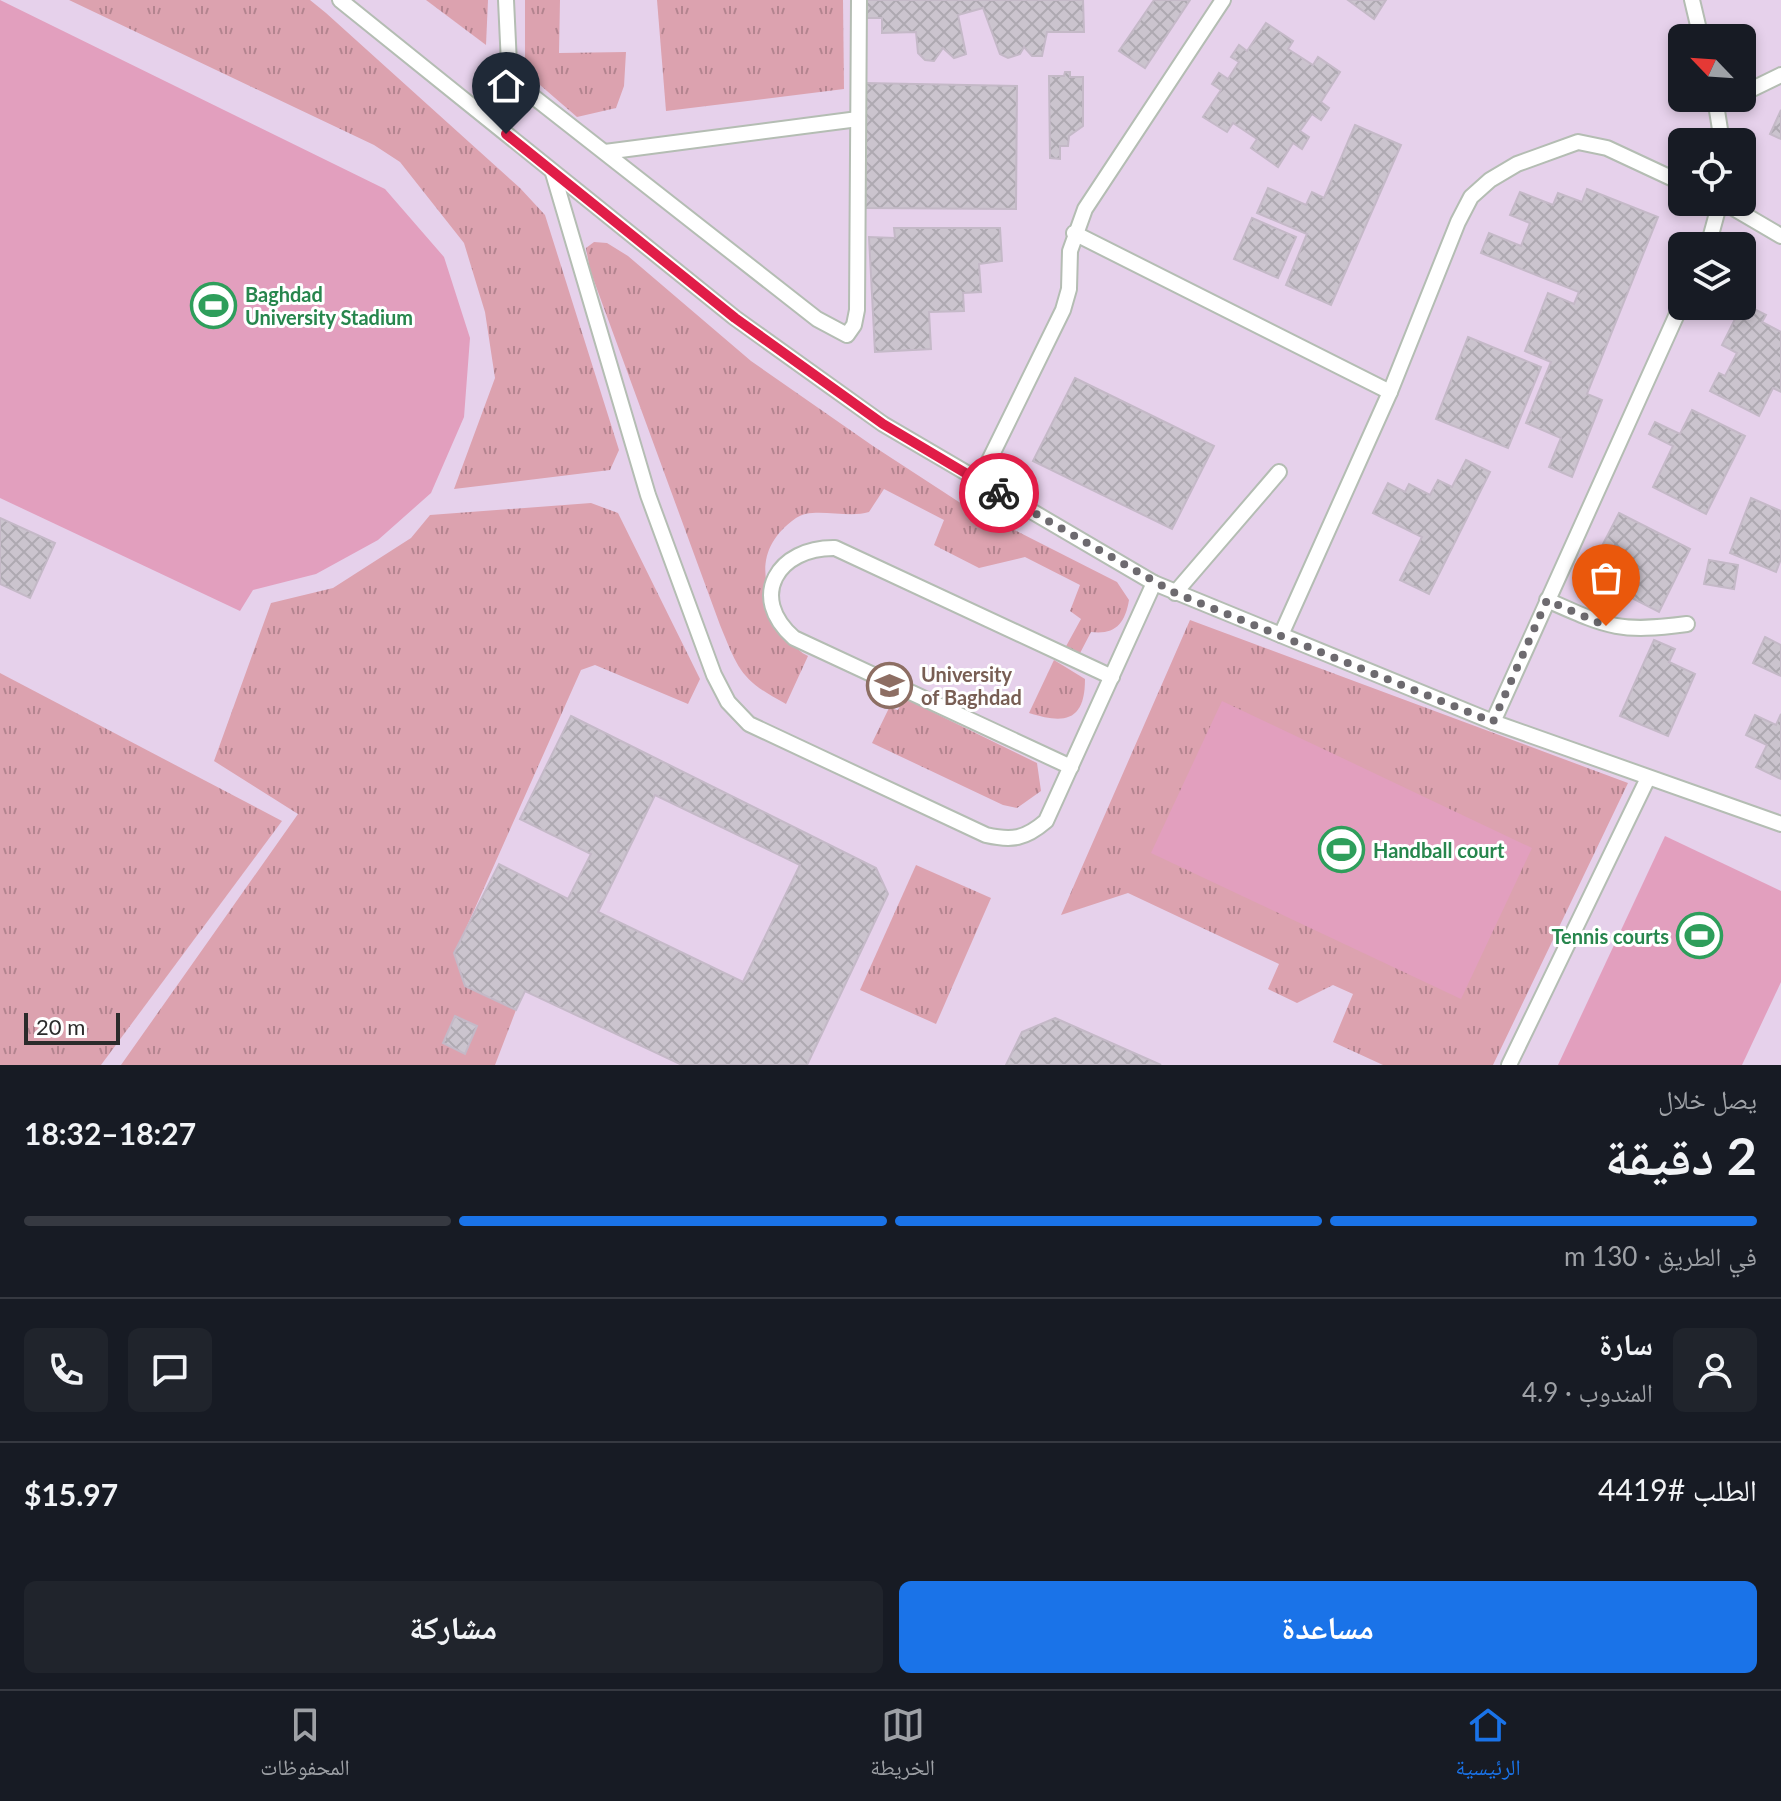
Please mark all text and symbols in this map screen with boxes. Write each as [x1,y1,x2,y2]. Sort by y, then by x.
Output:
north arrow [1668,24,1756,112]
map controls [1668,24,1756,320]
pin [472,52,540,134]
icon: home [484,64,528,108]
button: locate [1668,128,1756,216]
button: layers [1668,232,1756,320]
sports icon: Baghdad University Stadium [190,281,238,329]
place label: Baghdad University Stadium [245,282,413,329]
courier [959,453,1039,533]
icon: bike [977,471,1021,515]
pin [1572,544,1640,626]
icon: bag [1584,556,1628,600]
school or university icon: University of Baghdad [866,662,914,710]
place label: University of Baghdad [921,662,1022,709]
sports icon: Handball court [1318,826,1366,874]
place label: Handball court [1373,838,1505,862]
sports icon: Tennis courts [1676,912,1724,960]
place label: Tennis courts [1552,924,1669,948]
scale bar [24,1009,120,1045]
text: 20 m [36,1013,85,1040]
text: يصل خلال [1658,1083,1757,1115]
text: 18:27–18:32 [24,1115,196,1151]
text: 2 دقيقة [1605,1124,1757,1186]
text: في الطريق · 130 m [1564,1240,1757,1272]
text: سارة [1599,1325,1653,1361]
button: phone [24,1328,108,1412]
button: chat [128,1328,212,1412]
button: person [1673,1328,1757,1412]
text: المندوب · 4.9 [1522,1376,1653,1408]
text: الطلب #4419 [1598,1471,1757,1507]
text: $15.97 [24,1476,118,1512]
button: مشاركة [24,1581,883,1673]
button: مساعدة [899,1581,1757,1673]
tab: المحفوظات [260,1703,350,1789]
tab: الخريطة [870,1703,935,1789]
tab: الرئيسية [1456,1703,1521,1789]

